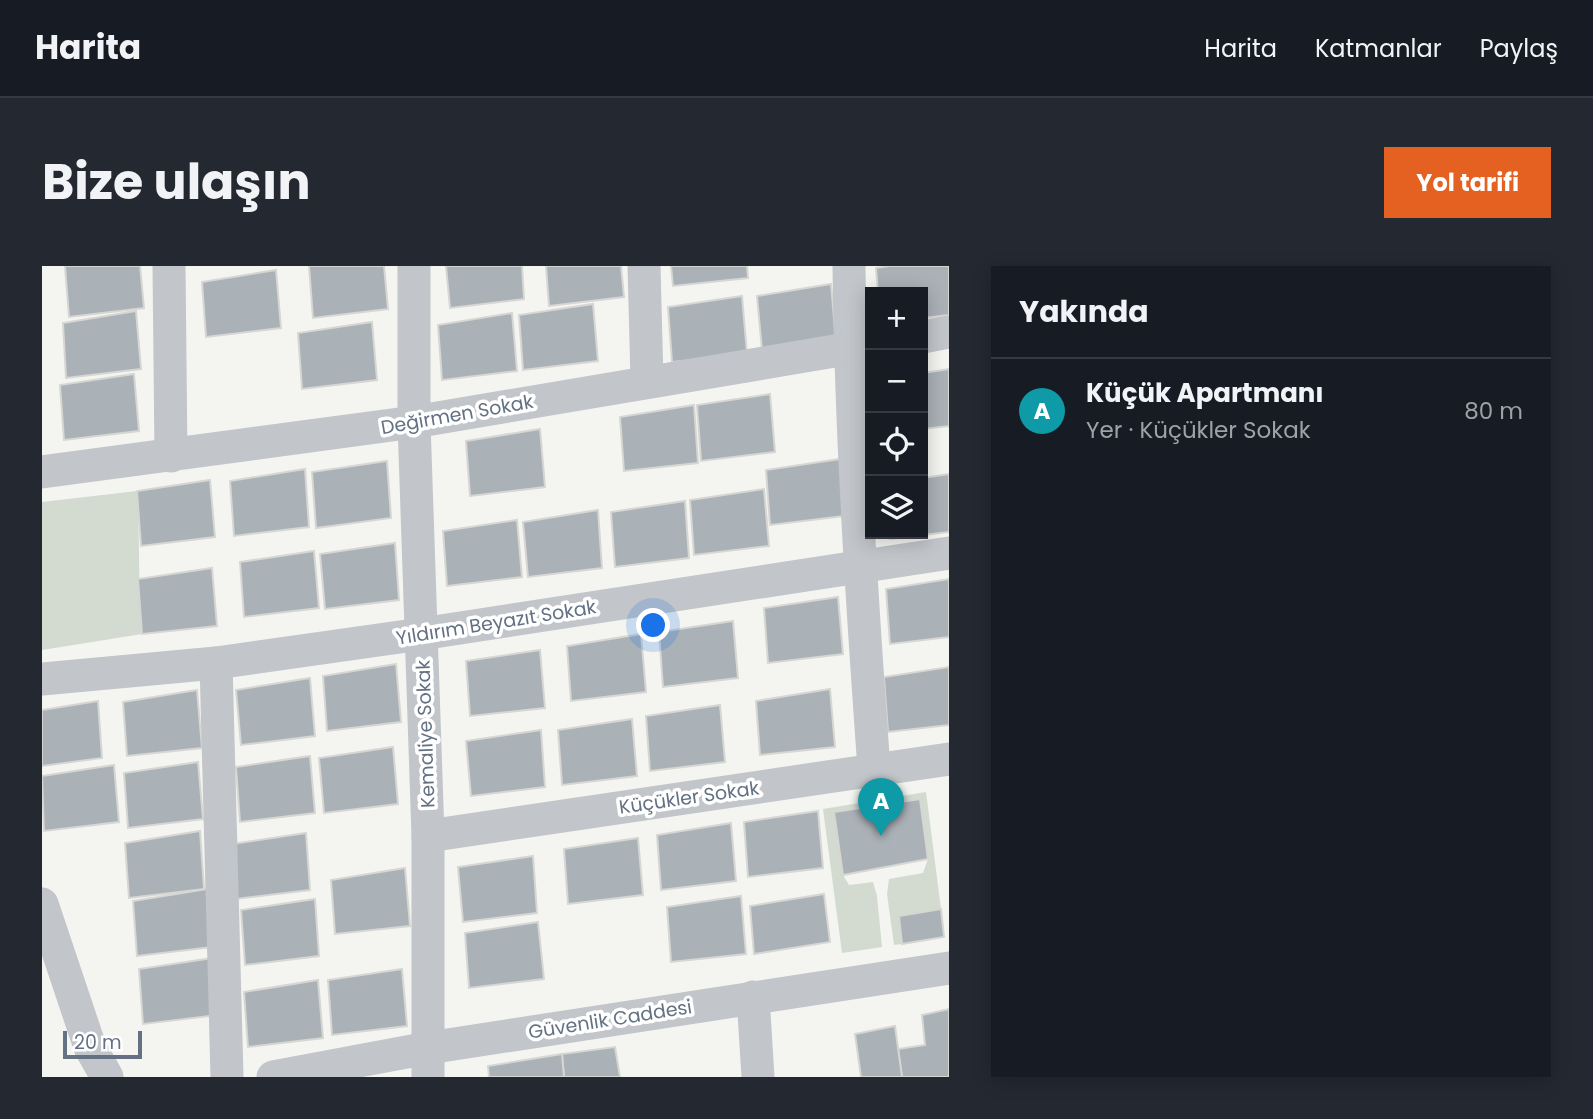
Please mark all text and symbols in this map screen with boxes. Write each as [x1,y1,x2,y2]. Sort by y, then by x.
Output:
text: Harita [35,24,141,71]
text: Harita [1204,32,1277,65]
text: Katmanlar [1315,32,1442,65]
text: Paylaş [1480,32,1558,65]
button: Yol tarifi [1384,147,1551,218]
text: Bize ulaşın [42,148,310,216]
map controls [865,287,928,539]
button: + [865,287,928,350]
text: Yakında [1019,290,1149,333]
button: − [865,350,928,413]
text: Küçük Apartmanı [1086,375,1324,411]
street label: Değirmen Sokak [379,388,536,441]
text: A [1034,395,1050,427]
text: 80 m [1464,395,1523,427]
button: locate [865,413,928,476]
text: Yer · Küçükler Sokak [1086,414,1311,446]
button: layers [865,476,928,539]
street label: Yıldırım Beyazıt Sokak [394,593,598,652]
your location [636,608,670,642]
street label: Kemaliye Sokak [409,659,442,809]
street label: Küçükler Sokak [617,774,761,821]
pin: A [858,778,904,836]
street label: Güvenlik Caddesi [526,993,694,1046]
scale bar [63,1028,142,1060]
text: 20 m [74,1029,122,1056]

